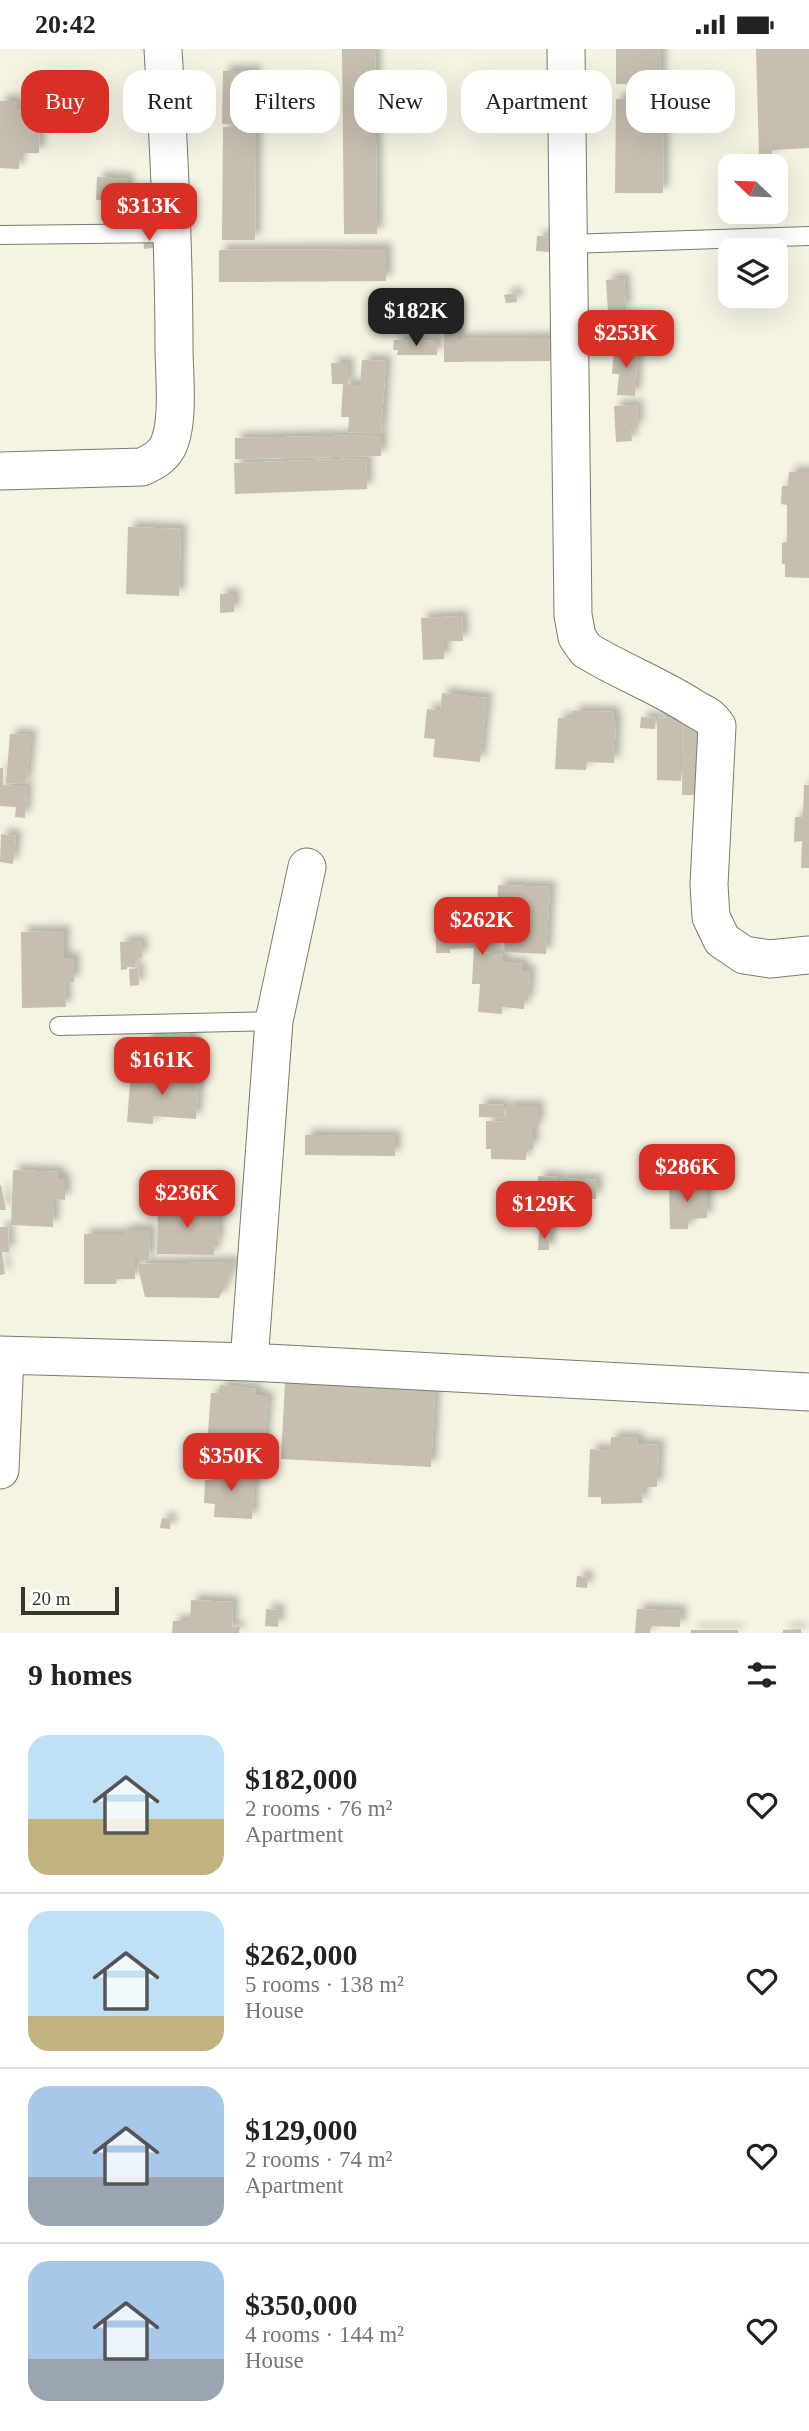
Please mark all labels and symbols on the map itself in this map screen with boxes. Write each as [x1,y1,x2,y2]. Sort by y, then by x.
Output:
north arrow [718,154,788,224]
pin: $313K [100,183,198,243]
pin: $182K [367,289,465,348]
pin: $253K [577,311,675,370]
pin: $262K [433,897,531,957]
pin: $161K [113,1037,211,1097]
pin: $286K [638,1145,736,1204]
pin: $236K [138,1171,236,1230]
pin: $129K [495,1181,593,1241]
pin: $350K [182,1433,280,1493]
scale bar [21,1584,119,1616]

